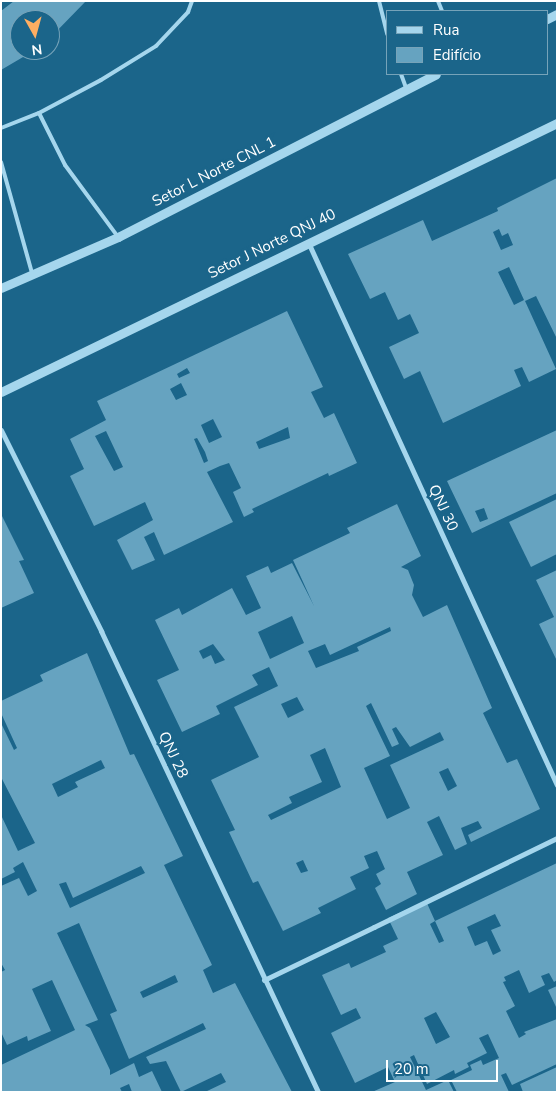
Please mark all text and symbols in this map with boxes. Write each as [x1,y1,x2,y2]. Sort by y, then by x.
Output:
north arrow [10,10,60,60]
legend [386,10,548,75]
text: Rua [433,20,459,40]
text: N [30,39,43,59]
text: Edifício [433,45,481,65]
street label: Setor L Norte CNL 1 [149,133,279,211]
street label: Setor J Norte QNJ 40 [205,205,339,283]
street label: QNJ 30 [424,482,462,534]
street label: QNJ 28 [154,729,192,781]
scale bar [388,1050,500,1082]
text: 20 m [394,1059,429,1079]

